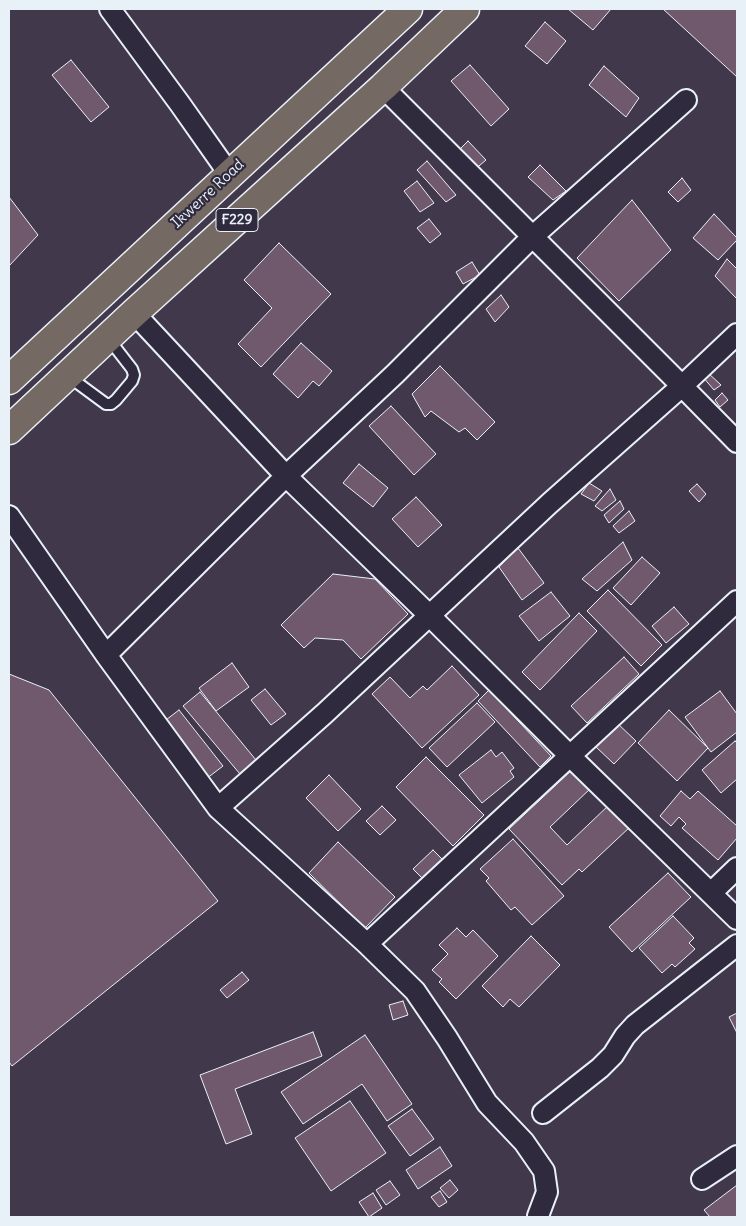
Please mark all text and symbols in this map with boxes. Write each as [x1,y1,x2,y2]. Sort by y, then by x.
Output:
street label: Ikwerre Road [168,156,248,232]
road number: F229 [216,208,258,232]

